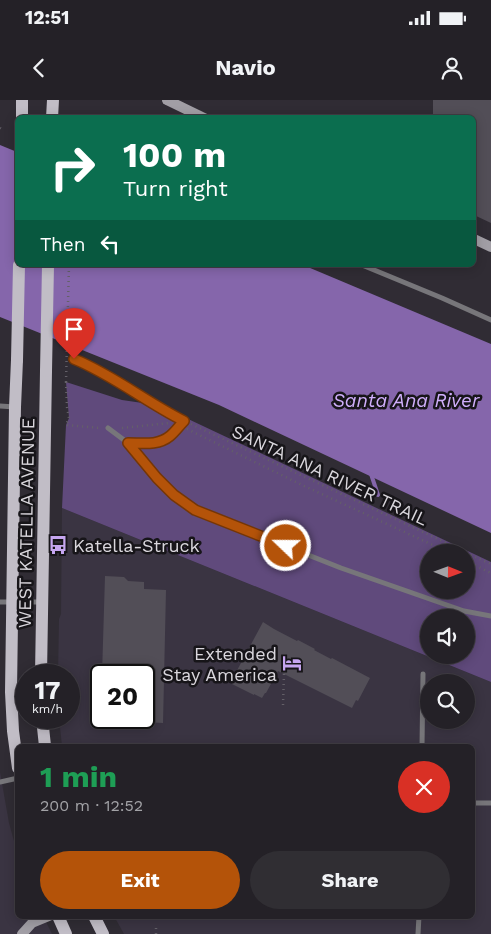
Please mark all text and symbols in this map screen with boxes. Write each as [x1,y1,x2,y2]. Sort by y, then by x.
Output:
text: 12:51 [25,6,70,29]
icon: back [25,54,53,82]
icon: person [438,54,466,82]
text: Navio [215,55,276,80]
text: 100 m [123,134,226,176]
icon: right [40,135,105,200]
text: Turn right [123,176,228,201]
icon: left [96,230,124,258]
text: Then [40,233,86,256]
pin [53,308,95,359]
icon: arrive [60,315,88,343]
water label: Santa Ana River [333,389,480,412]
street label: WEST KATELLA AVENUE [14,418,38,628]
street label: SANTA ANA RIVER TRAIL [229,420,431,530]
position arrow [259,519,311,571]
bus stop icon: Katella-Struck [47,534,69,556]
place label: Katella-Struck [73,535,200,556]
north arrow [420,544,475,599]
map controls [420,544,475,729]
button: sound [420,609,475,664]
place label: Extended Stay America [162,643,277,685]
hotel icon: Extended Stay America [281,652,303,674]
speed limit sign: 20 [90,664,155,729]
button: search [420,674,475,729]
text: 17 [35,676,60,705]
text: km/h [32,702,63,716]
text: 1 min [40,759,117,794]
button: close [398,761,450,813]
text: 200 m · 12:52 [40,796,143,815]
button: Exit [40,851,240,909]
button: Share [250,851,450,909]

